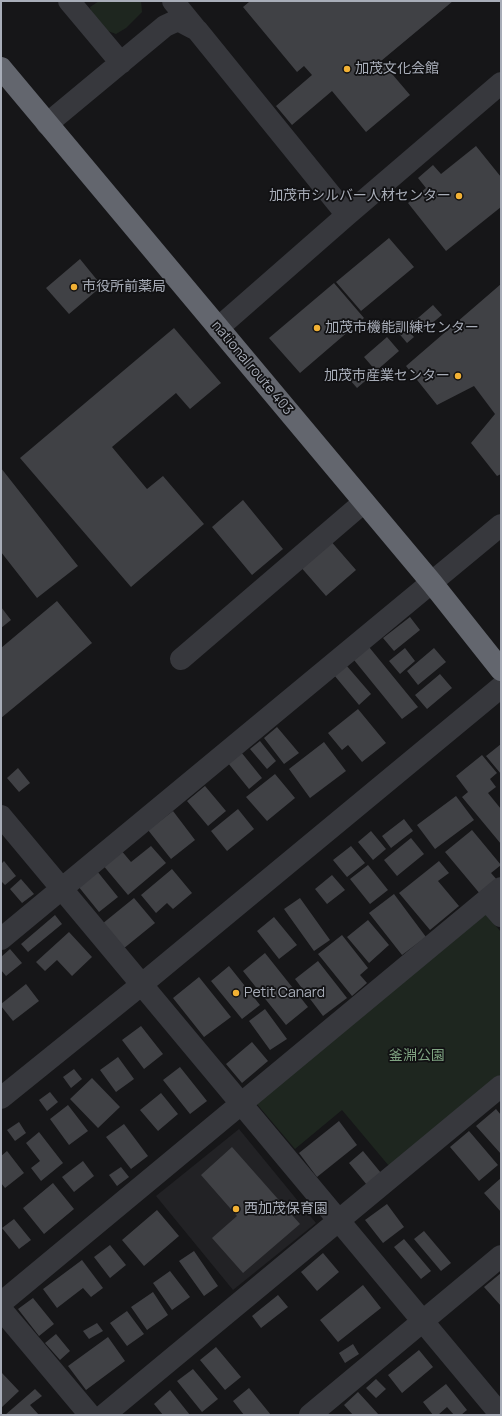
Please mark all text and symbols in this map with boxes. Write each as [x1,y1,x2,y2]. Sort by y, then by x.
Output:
place label: 加茂文化会館 [355,61,439,77]
marker: 加茂文化会館 [342,64,352,74]
place label: 加茂市シルバー人材センター [269,188,451,204]
marker: 加茂市シルバー人材センター [454,191,464,201]
place label: 市役所前薬局 [82,279,166,295]
marker: 市役所前薬局 [69,282,79,292]
street label: national route 403 [208,317,296,419]
place label: 加茂市機能訓練センター [325,320,479,336]
marker: 加茂市機能訓練センター [312,323,322,333]
place label: 加茂市産業センター [324,368,450,384]
marker: 加茂市産業センター [453,371,463,381]
place label: Petit Canard [244,985,325,1001]
marker: Petit Canard [231,988,241,998]
park label: 釜淵公園 [389,1048,445,1064]
place label: 西加茂保育園 [244,1201,328,1217]
marker: 西加茂保育園 [231,1204,241,1214]

